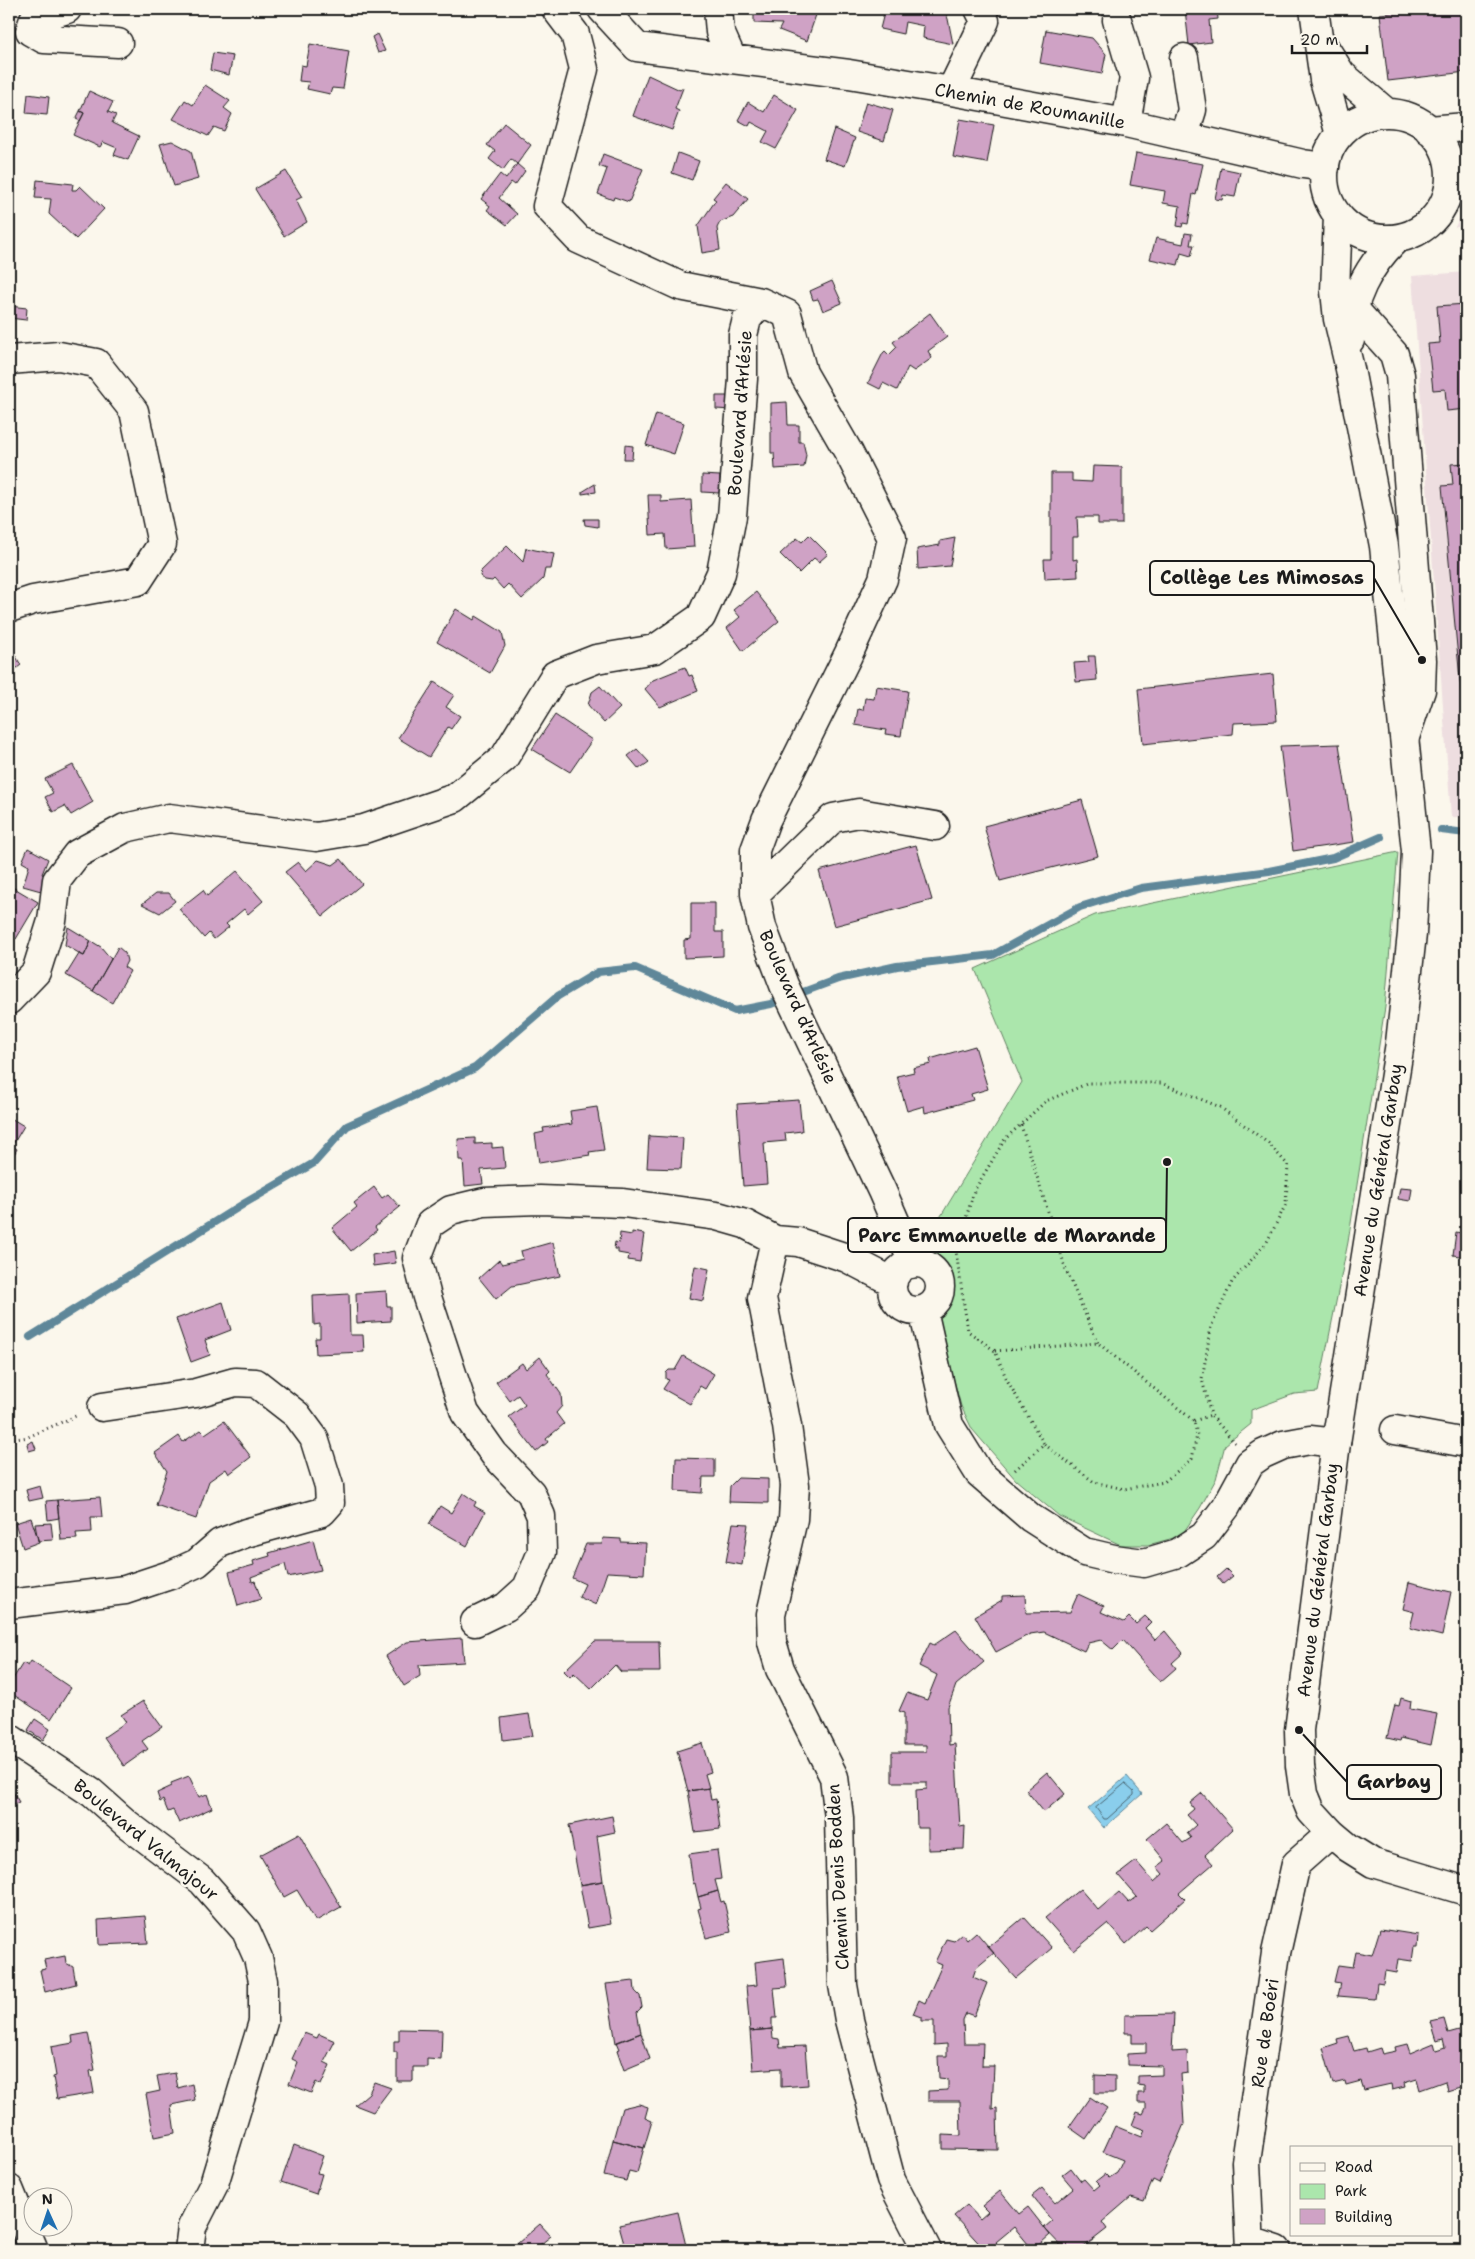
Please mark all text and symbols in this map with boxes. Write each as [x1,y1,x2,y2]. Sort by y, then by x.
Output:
scale bar [1292,22,1368,54]
text: 20 m [1300,30,1339,50]
street label: Chemin de Roumanille [933,77,1127,135]
street label: Boulevard d'Arlésie [722,329,758,497]
callout: Collège Les Mimosas [1150,561,1374,595]
text: Collège Les Mimosas [1160,565,1364,590]
street label: Boulevard d'Arlésie [753,926,843,1088]
street label: Avenue du Général Garbay [1348,1062,1408,1298]
callout: Parc Emmanuelle de Marande [848,1218,1166,1252]
text: Parc Emmanuelle de Marande [858,1223,1156,1248]
street label: Avenue du Général Garbay [1292,1461,1344,1699]
callout: Garbay [1347,1765,1441,1799]
text: Garbay [1357,1769,1431,1794]
street label: Boulevard Valmajour [68,1774,224,1906]
street label: Chemin Denis Bodden [821,1783,855,1971]
street label: Rue de Boéri [1245,1977,1285,2089]
legend [1290,2146,1452,2236]
text: Road [1335,2157,1373,2177]
text: Park [1335,2181,1367,2201]
north arrow [22,2186,72,2236]
text: N [41,2190,53,2208]
text: Building [1335,2207,1392,2227]

